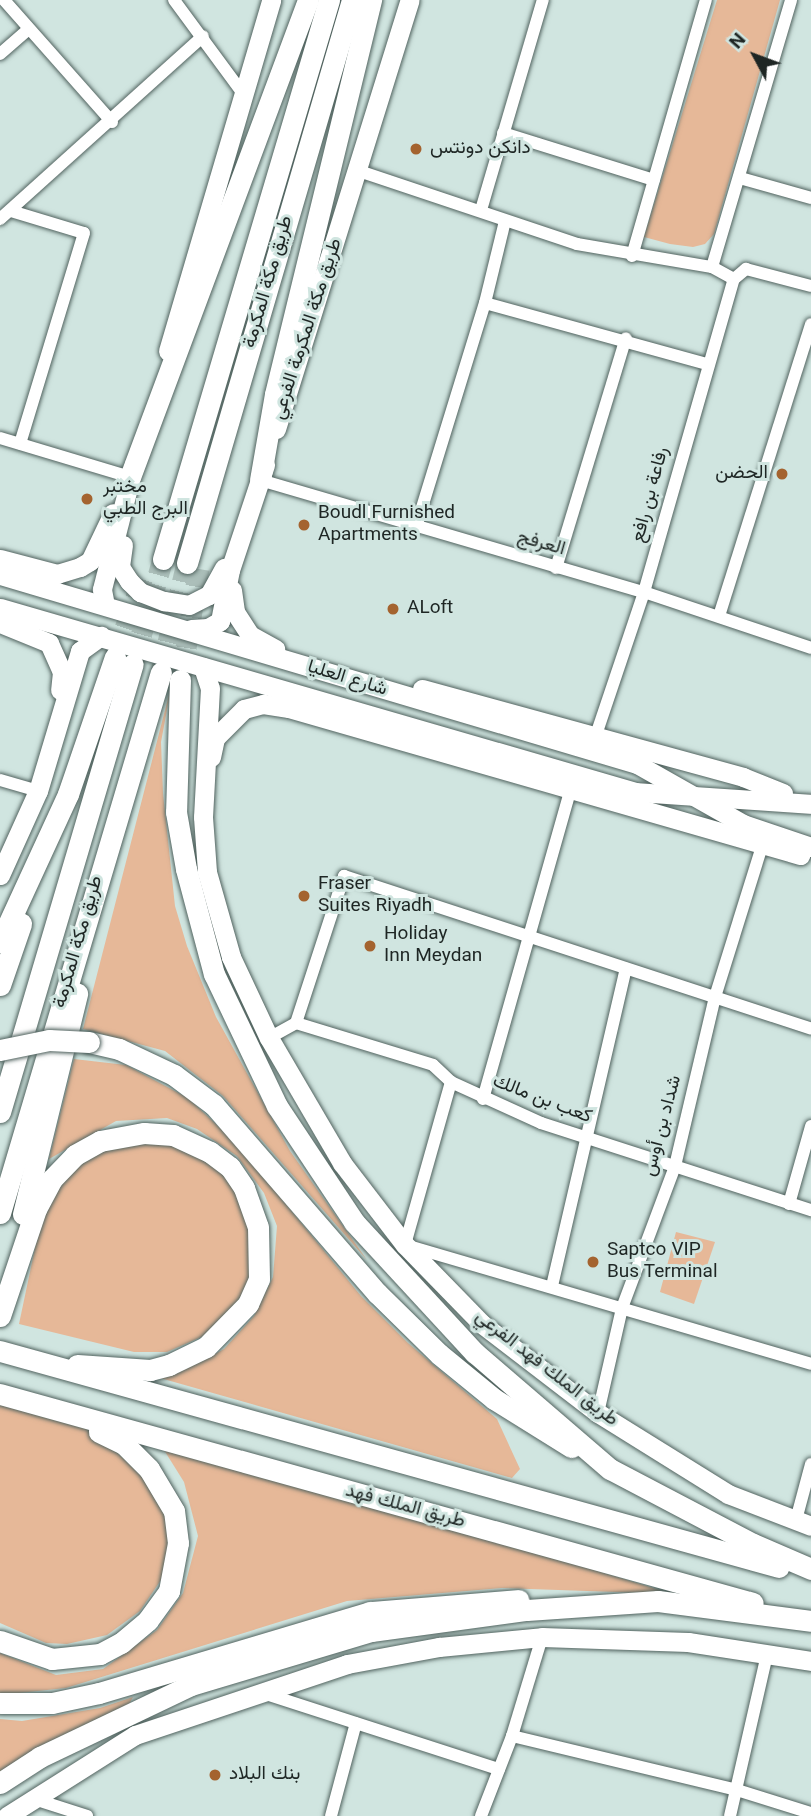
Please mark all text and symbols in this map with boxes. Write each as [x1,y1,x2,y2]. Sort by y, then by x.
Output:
north arrow [720,21,790,91]
text: N [723,27,754,56]
place label: دانكن دونتس [430,138,531,160]
marker: دانكن دونتس [408,141,424,157]
street label: طريق مكة المكرمة [239,213,299,351]
street label: طريق مكة المكرمة الفرعي [268,236,348,422]
street label: رفاعة بن رافع [627,445,675,545]
place label: الحضن [715,463,768,485]
marker: الحضن [774,466,790,482]
place label: مختبر البرج الطبي [103,477,188,521]
marker: مختبر البرج الطبي [77,489,97,509]
place label: Boudl Furnished Apartments [318,503,455,547]
marker: Boudl Furnished Apartments [296,517,312,533]
street label: العرفج [515,526,567,562]
place label: ALoft [407,598,453,620]
marker: ALoft [385,601,401,617]
street label: شارع العليا [304,656,390,702]
street label: طريق مكة المكرمة [49,873,109,1011]
place label: Fraser Suites Riyadh [318,874,432,918]
marker: Fraser Suites Riyadh [296,888,312,904]
place label: Holiday Inn Meydan [384,924,482,968]
marker: Holiday Inn Meydan [362,938,378,954]
street label: كعب بن مالك [489,1071,595,1129]
street label: شداد بن أوس [639,1073,687,1179]
place label: Saptco VIP Bus Terminal [607,1240,718,1284]
marker: Saptco VIP Bus Terminal [585,1254,601,1270]
street label: طريق الملك فهد الفرعي [470,1306,622,1432]
street label: طريق الملك فهد [343,1480,467,1534]
place label: بنك البلاد [229,1764,300,1786]
marker: بنك البلاد [207,1767,223,1783]

